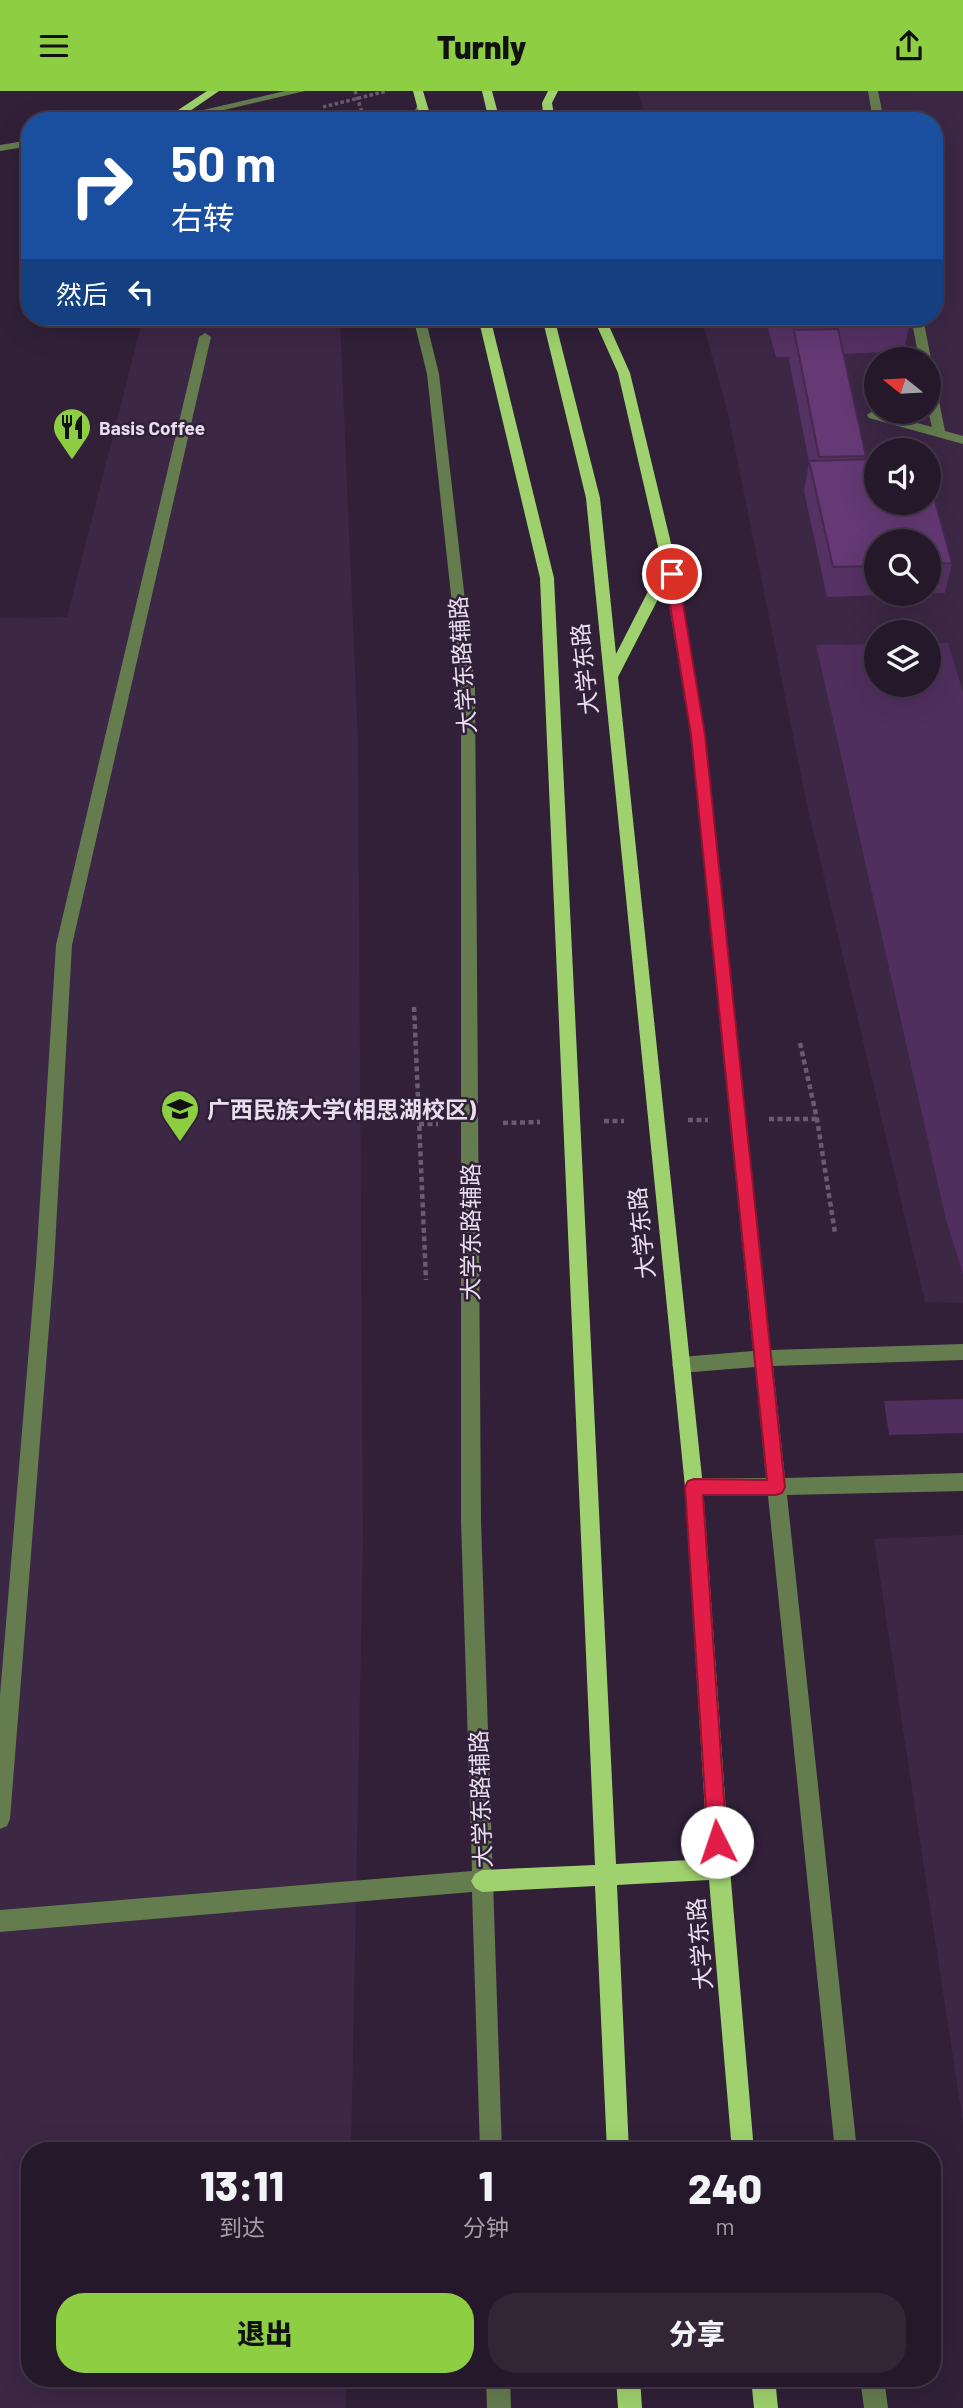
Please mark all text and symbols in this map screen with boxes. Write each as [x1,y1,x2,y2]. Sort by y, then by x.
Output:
icon: menu [35,27,73,65]
text: Turnly [437,27,526,65]
icon: share [890,27,928,65]
text: 50 m [171,133,276,192]
icon: right [56,140,147,231]
text: 右转 [171,198,235,236]
icon: left [122,273,160,311]
text: 然后 [56,278,108,309]
north arrow [864,347,942,423]
map controls [864,347,941,697]
restaurant icon: Basis Coffee [51,406,93,461]
place label: Basis Coffee [99,416,205,439]
button: sound [864,438,941,515]
button: search [864,529,941,606]
pin [642,544,702,604]
icon: arrive [653,555,691,593]
street label: 大学东路辅路 [443,595,481,735]
button: layers [864,620,941,697]
street label: 大学东路 [565,622,603,716]
school or university icon: 广西民族大学(相思湖校区) [159,1088,201,1143]
place label: 广西民族大学(相思湖校区) [207,1095,476,1123]
street label: 大学东路辅路 [456,1163,484,1301]
street label: 大学东路 [622,1186,660,1280]
street label: 大学东路辅路 [464,1730,496,1868]
position arrow [680,1805,754,1879]
street label: 大学东路 [681,1897,717,1991]
text: 13:11 [200,2159,284,2209]
text: 1 [478,2159,493,2209]
text: 240 [688,2162,762,2212]
text: m [715,2212,734,2240]
text: 到达 [219,2213,265,2241]
text: 分钟 [463,2213,509,2241]
button: 退出 [56,2293,474,2373]
button: 分享 [488,2293,906,2373]

